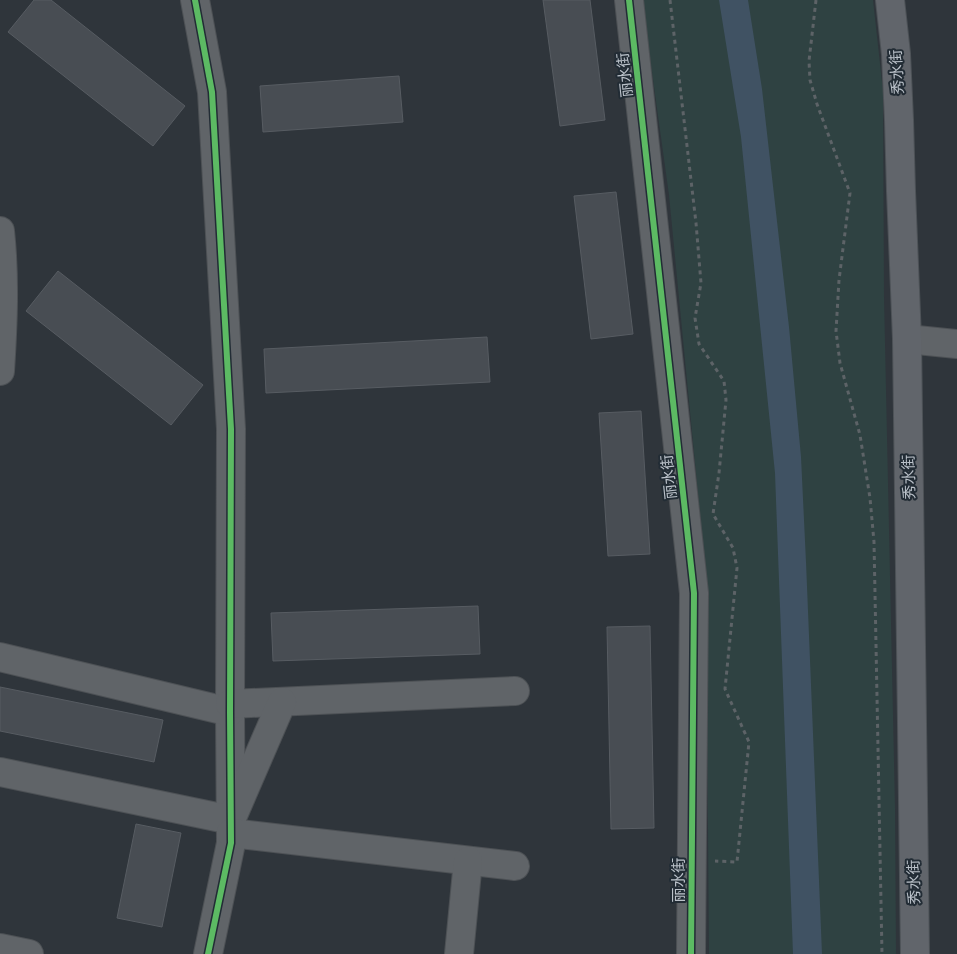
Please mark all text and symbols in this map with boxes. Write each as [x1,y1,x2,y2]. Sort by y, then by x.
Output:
street label: 秀水街 [885,49,909,95]
street label: 丽水街 [612,51,638,99]
street label: 丽水街 [656,453,682,501]
street label: 秀水街 [898,454,920,500]
street label: 丽水街 [668,857,690,903]
street label: 秀水街 [903,859,925,905]

